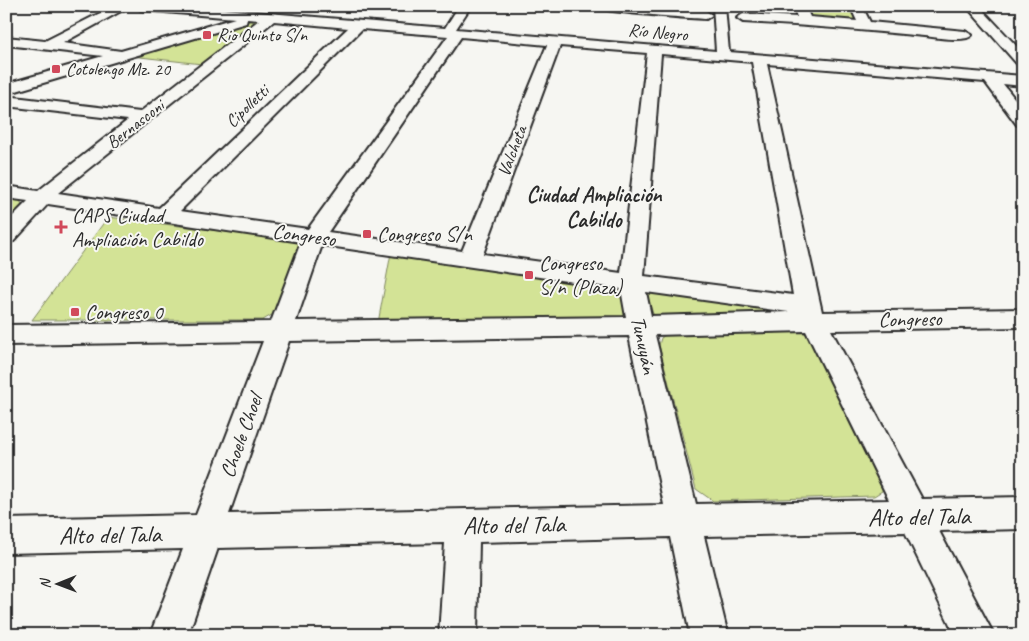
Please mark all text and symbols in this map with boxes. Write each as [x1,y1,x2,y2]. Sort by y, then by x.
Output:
street label: Río Negro [627,18,690,46]
place label: Rio Quinto S/n [217,24,308,46]
marker: Rio Quinto S/n [201,29,213,41]
place label: Cotolengo Mz. 20 [66,58,172,80]
marker: Cotolengo Mz. 20 [50,63,62,75]
street label: Cipolletti [221,78,275,132]
street label: Bernasconi [102,93,170,153]
street label: Valcheta [492,121,532,179]
district label: Ciudad Ampliación Cabildo [526,181,662,234]
place label: CAPS Ciudad Ampliación Cabildo [72,202,204,252]
street label: Congreso [271,218,339,252]
marker: CAPS Ciudad Ampliación Cabildo [54,220,68,234]
place label: Congreso S/n [377,221,472,247]
marker: Congreso S/n [361,228,373,240]
place label: Congreso S/n (Plaza) [539,250,623,300]
marker: Congreso S/n (Plaza) [523,269,535,281]
place label: Congreso 0 [85,299,164,325]
street label: Congreso [878,305,943,333]
marker: Congreso 0 [69,306,81,318]
street label: Tunuyán [625,314,663,377]
street label: Choele Choel [214,388,269,481]
street label: Alto del Tala [867,500,973,534]
street label: Alto del Tala [462,508,568,542]
street label: Alto del Tala [58,518,164,552]
north arrow [32,558,82,608]
text: N [37,577,54,589]

